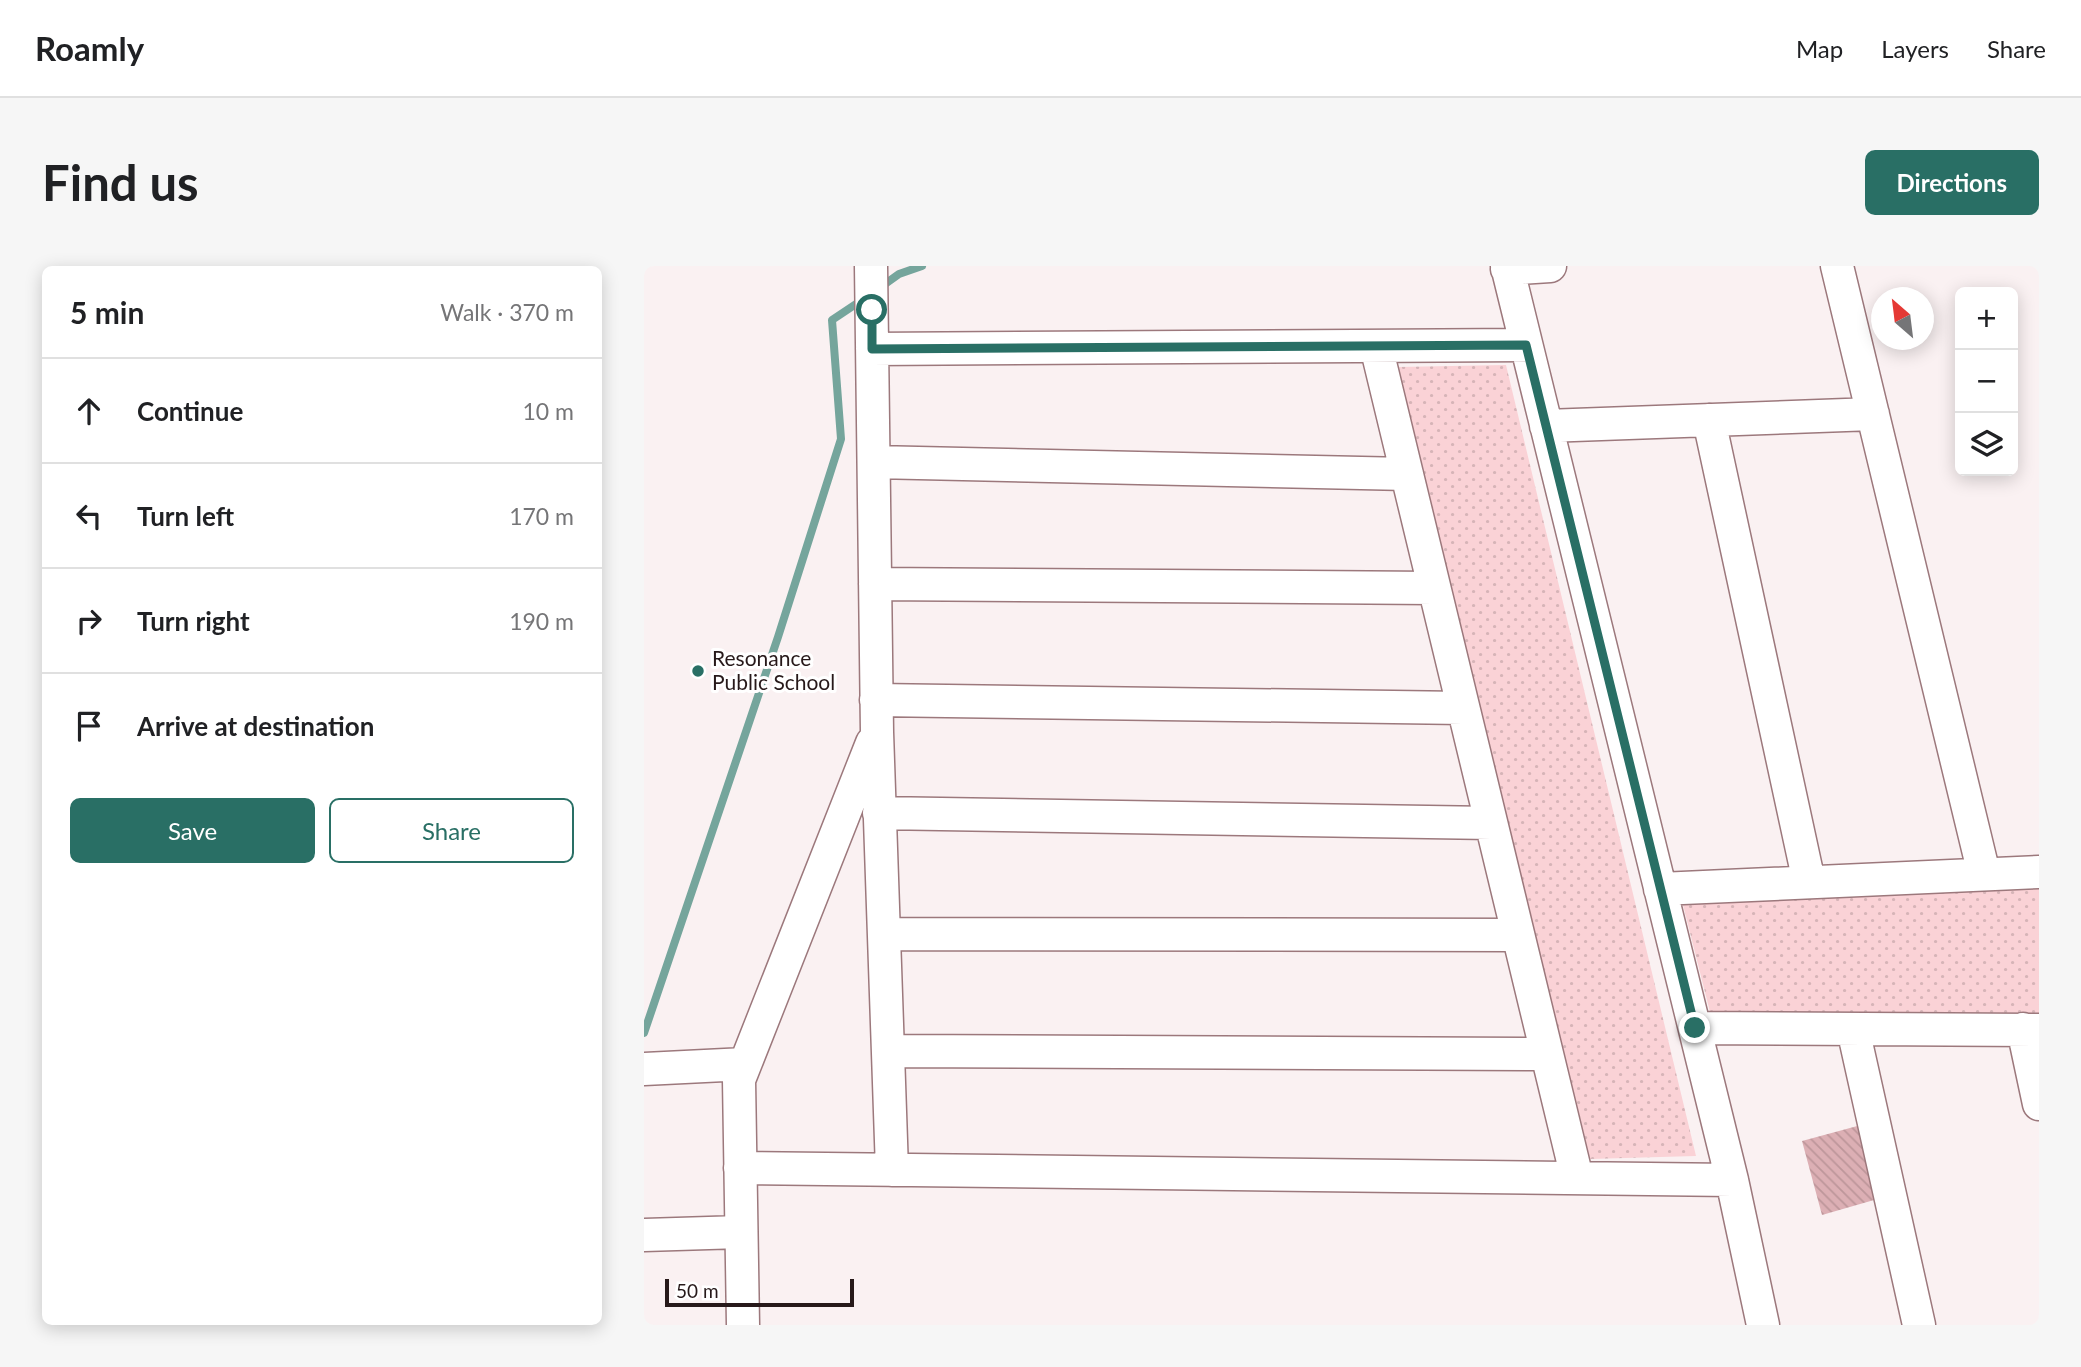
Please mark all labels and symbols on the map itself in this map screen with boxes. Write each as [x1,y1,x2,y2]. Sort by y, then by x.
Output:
north arrow [1871,287,1934,350]
route start [856,294,887,325]
place label: Resonance Public School [712,645,835,694]
marker: Resonance Public School [690,663,706,679]
route end [1679,1012,1710,1043]
scale bar [665,1276,854,1308]

